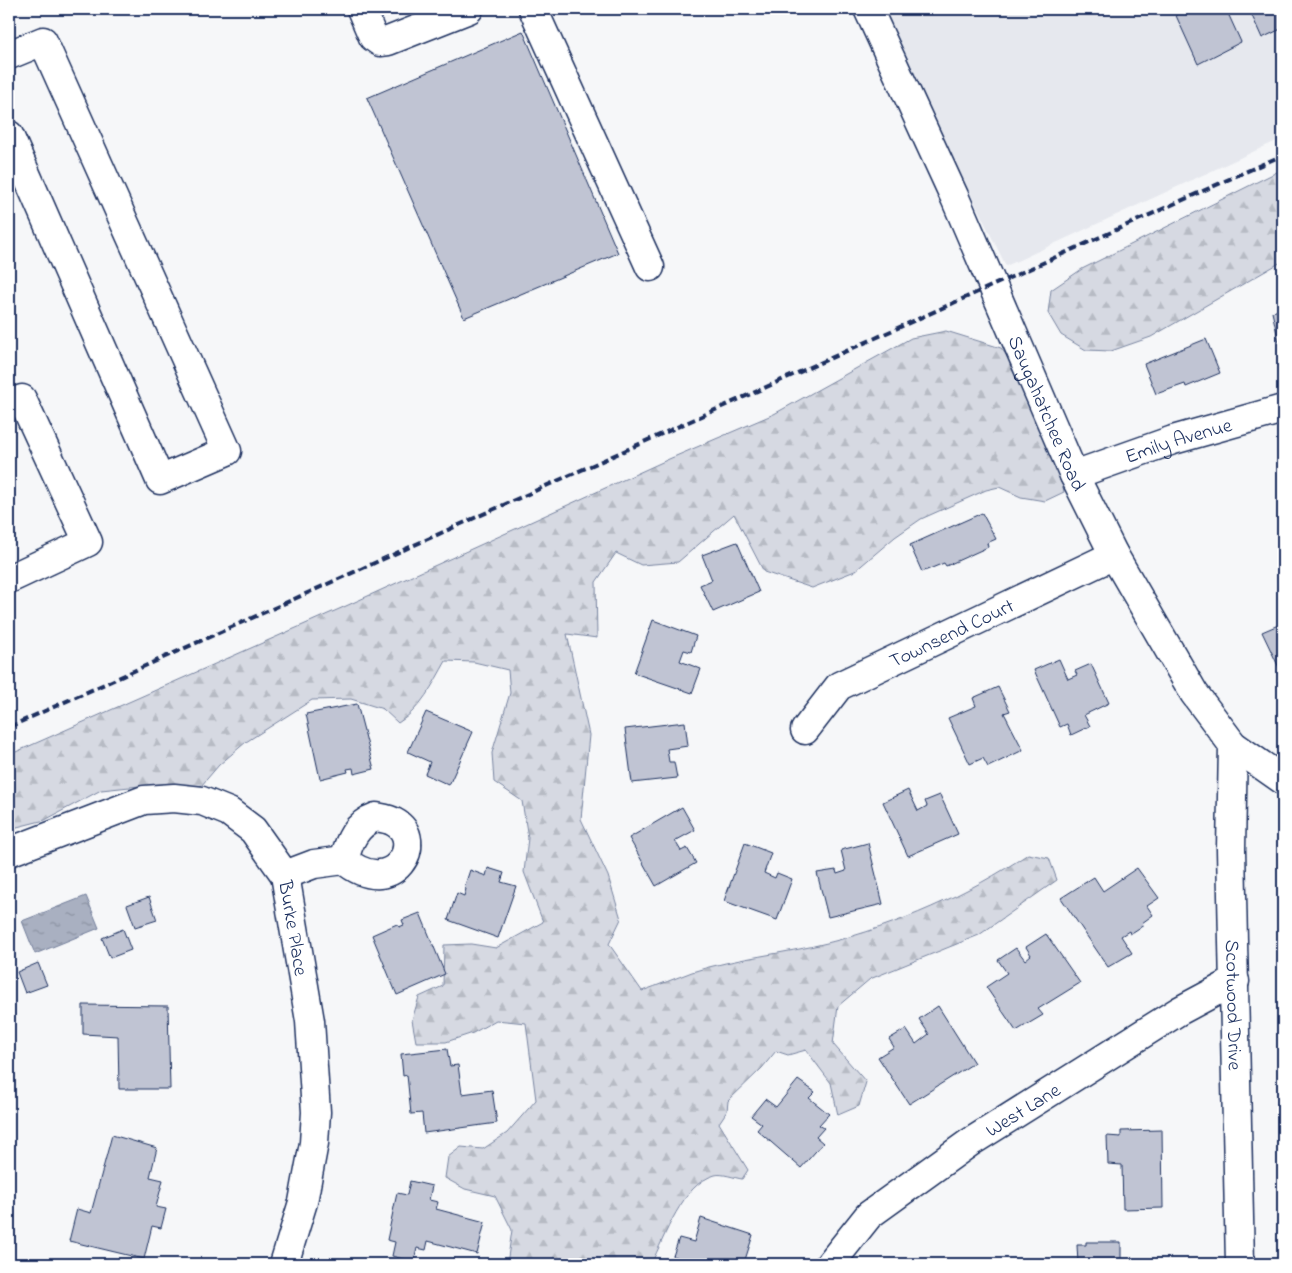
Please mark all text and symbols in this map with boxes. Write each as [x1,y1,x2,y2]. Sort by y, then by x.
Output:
street label: Saugahatchee Road [999,332,1092,497]
street label: Emily Avenue [1122,412,1236,473]
street label: Townsend Court [885,593,1020,677]
street label: Burke Place [269,878,314,978]
street label: Scotwood Drive [1216,939,1248,1071]
street label: West Lane [981,1077,1067,1146]

